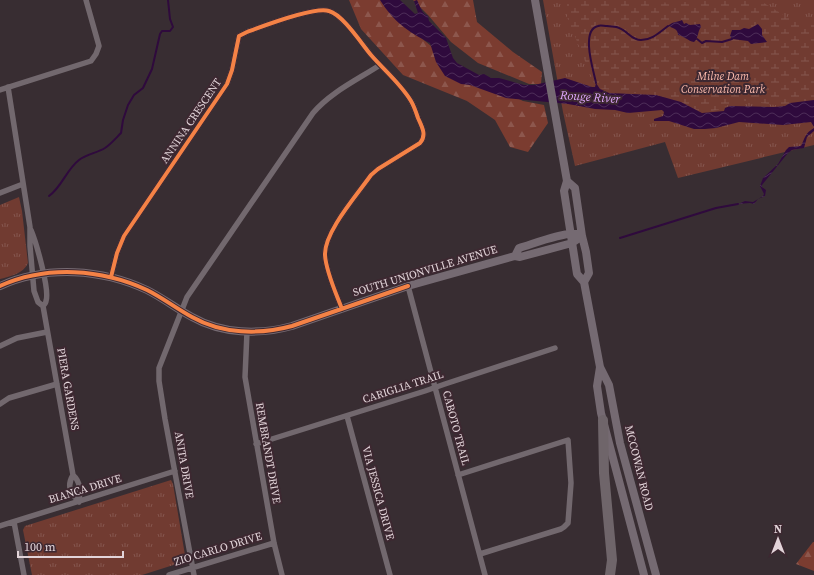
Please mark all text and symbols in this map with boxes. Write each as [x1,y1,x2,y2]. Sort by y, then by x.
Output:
park label: Milne Dam Conservation Park [681,69,766,97]
street label: ANNINA CRESCENT [157,75,225,166]
water label: Rouge River [558,87,622,107]
street label: SOUTH UNIONVILLE AVENUE [351,242,499,300]
street label: PIERA GARDENS [53,346,83,432]
street label: CARIGLIA TRAIL [361,367,446,407]
street label: CABOTO TRAIL [439,389,473,468]
street label: REMBRANDT DRIVE [252,401,284,505]
street label: MCCOWAN ROAD [621,424,657,512]
street label: ANITA DRIVE [171,430,197,500]
street label: VIA JESSICA DRIVE [358,444,398,542]
street label: BIANCA DRIVE [47,471,124,507]
north arrow [758,519,798,559]
text: N [774,522,782,537]
street label: ZIO CARLO DRIVE [172,528,264,569]
scale bar [18,533,123,559]
text: 100 m [24,539,56,555]

